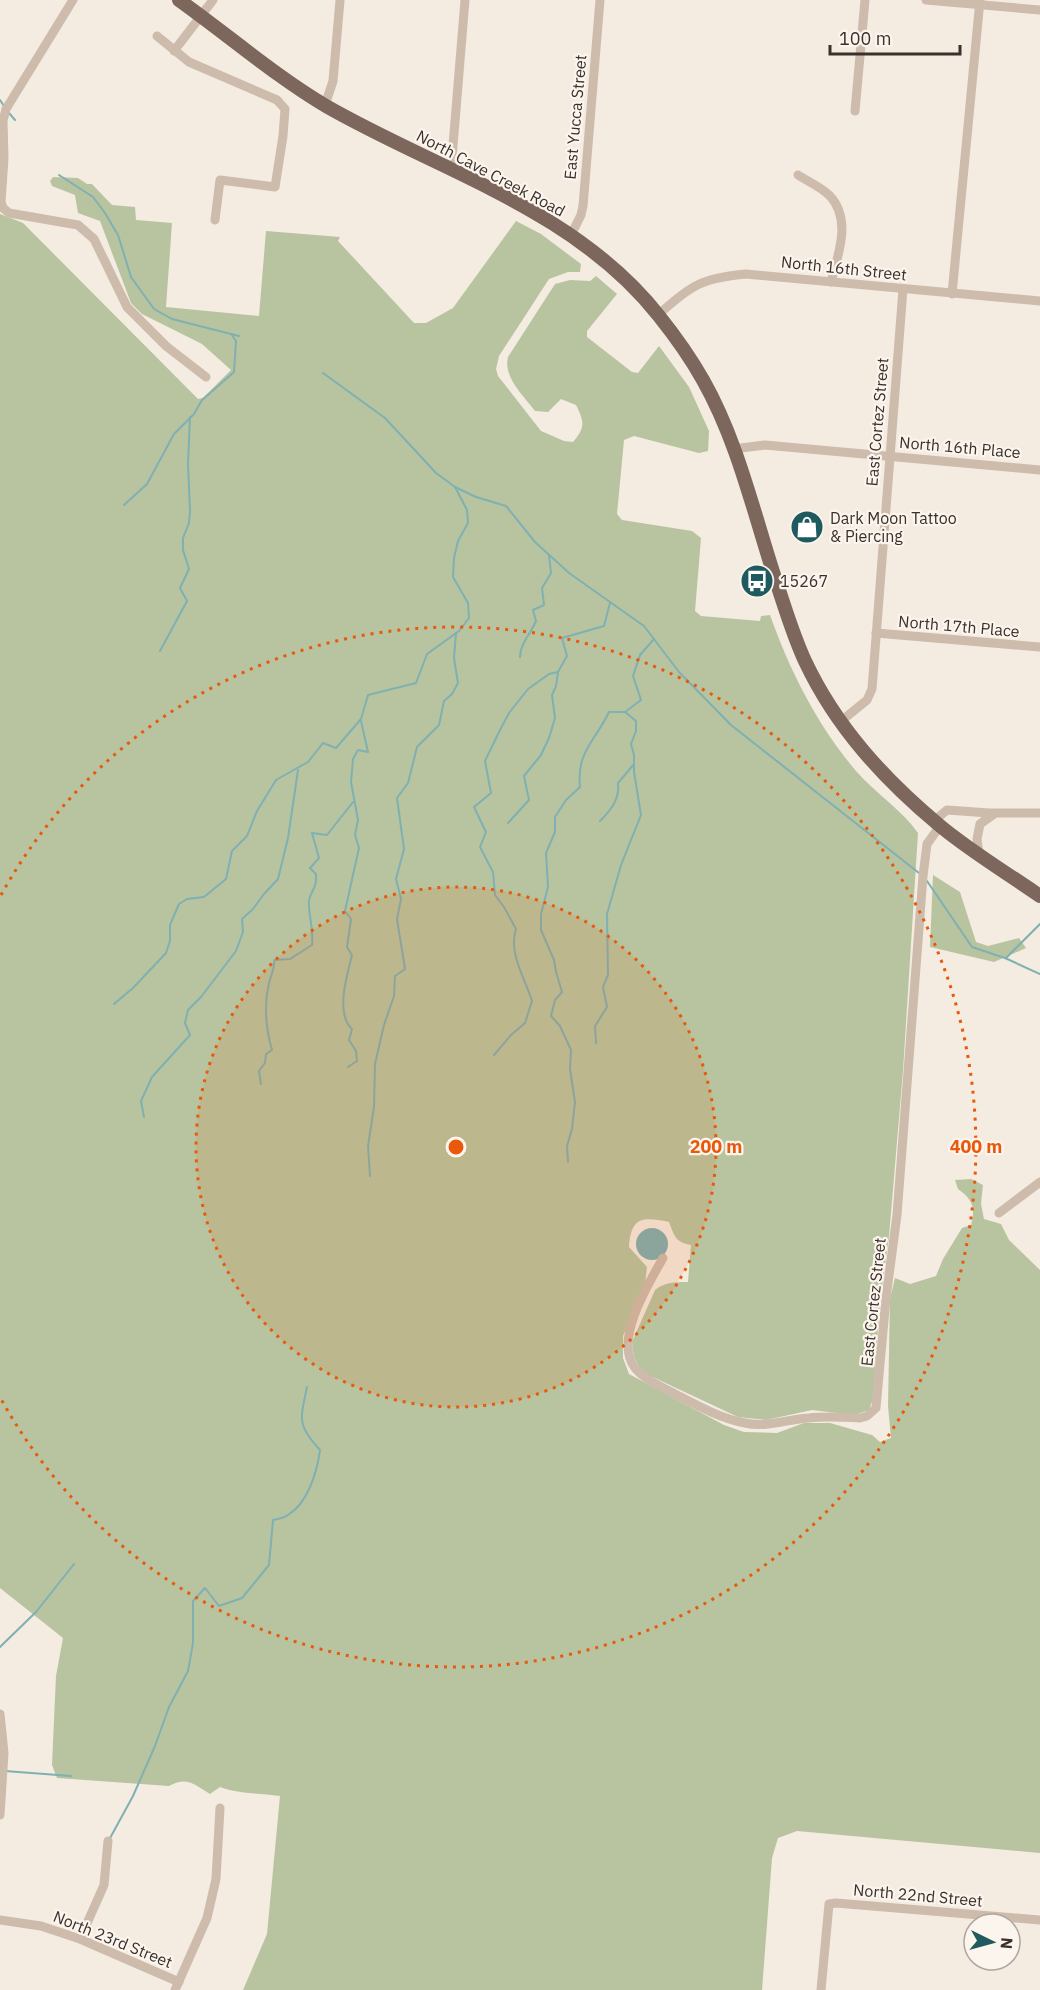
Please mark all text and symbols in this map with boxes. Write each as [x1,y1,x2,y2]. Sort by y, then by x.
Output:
scale bar [830,18,960,56]
text: 100 m [839,27,891,50]
street label: East Yucca Street [560,54,590,180]
street label: North Cave Creek Road [413,125,569,221]
street label: North 16th Street [780,251,908,285]
street label: East Cortez Street [861,357,893,487]
street label: North 16th Place [899,432,1022,462]
place label: Dark Moon Tattoo & Piercing [830,508,957,546]
shop icon: Dark Moon Tattoo & Piercing [789,509,825,545]
bus stop icon: 15267 [739,563,775,599]
place label: 15267 [780,571,828,591]
street label: North 17th Place [898,611,1021,641]
text: 200 m [690,1135,742,1158]
text: 400 m [950,1135,1002,1158]
centre of rings [446,1137,466,1157]
street label: East Cortez Street [856,1237,890,1367]
street label: North 22nd Street [852,1879,984,1911]
street label: North 23rd Street [51,1906,175,1972]
north arrow [962,1912,1022,1972]
text: N [996,1937,1017,1950]

